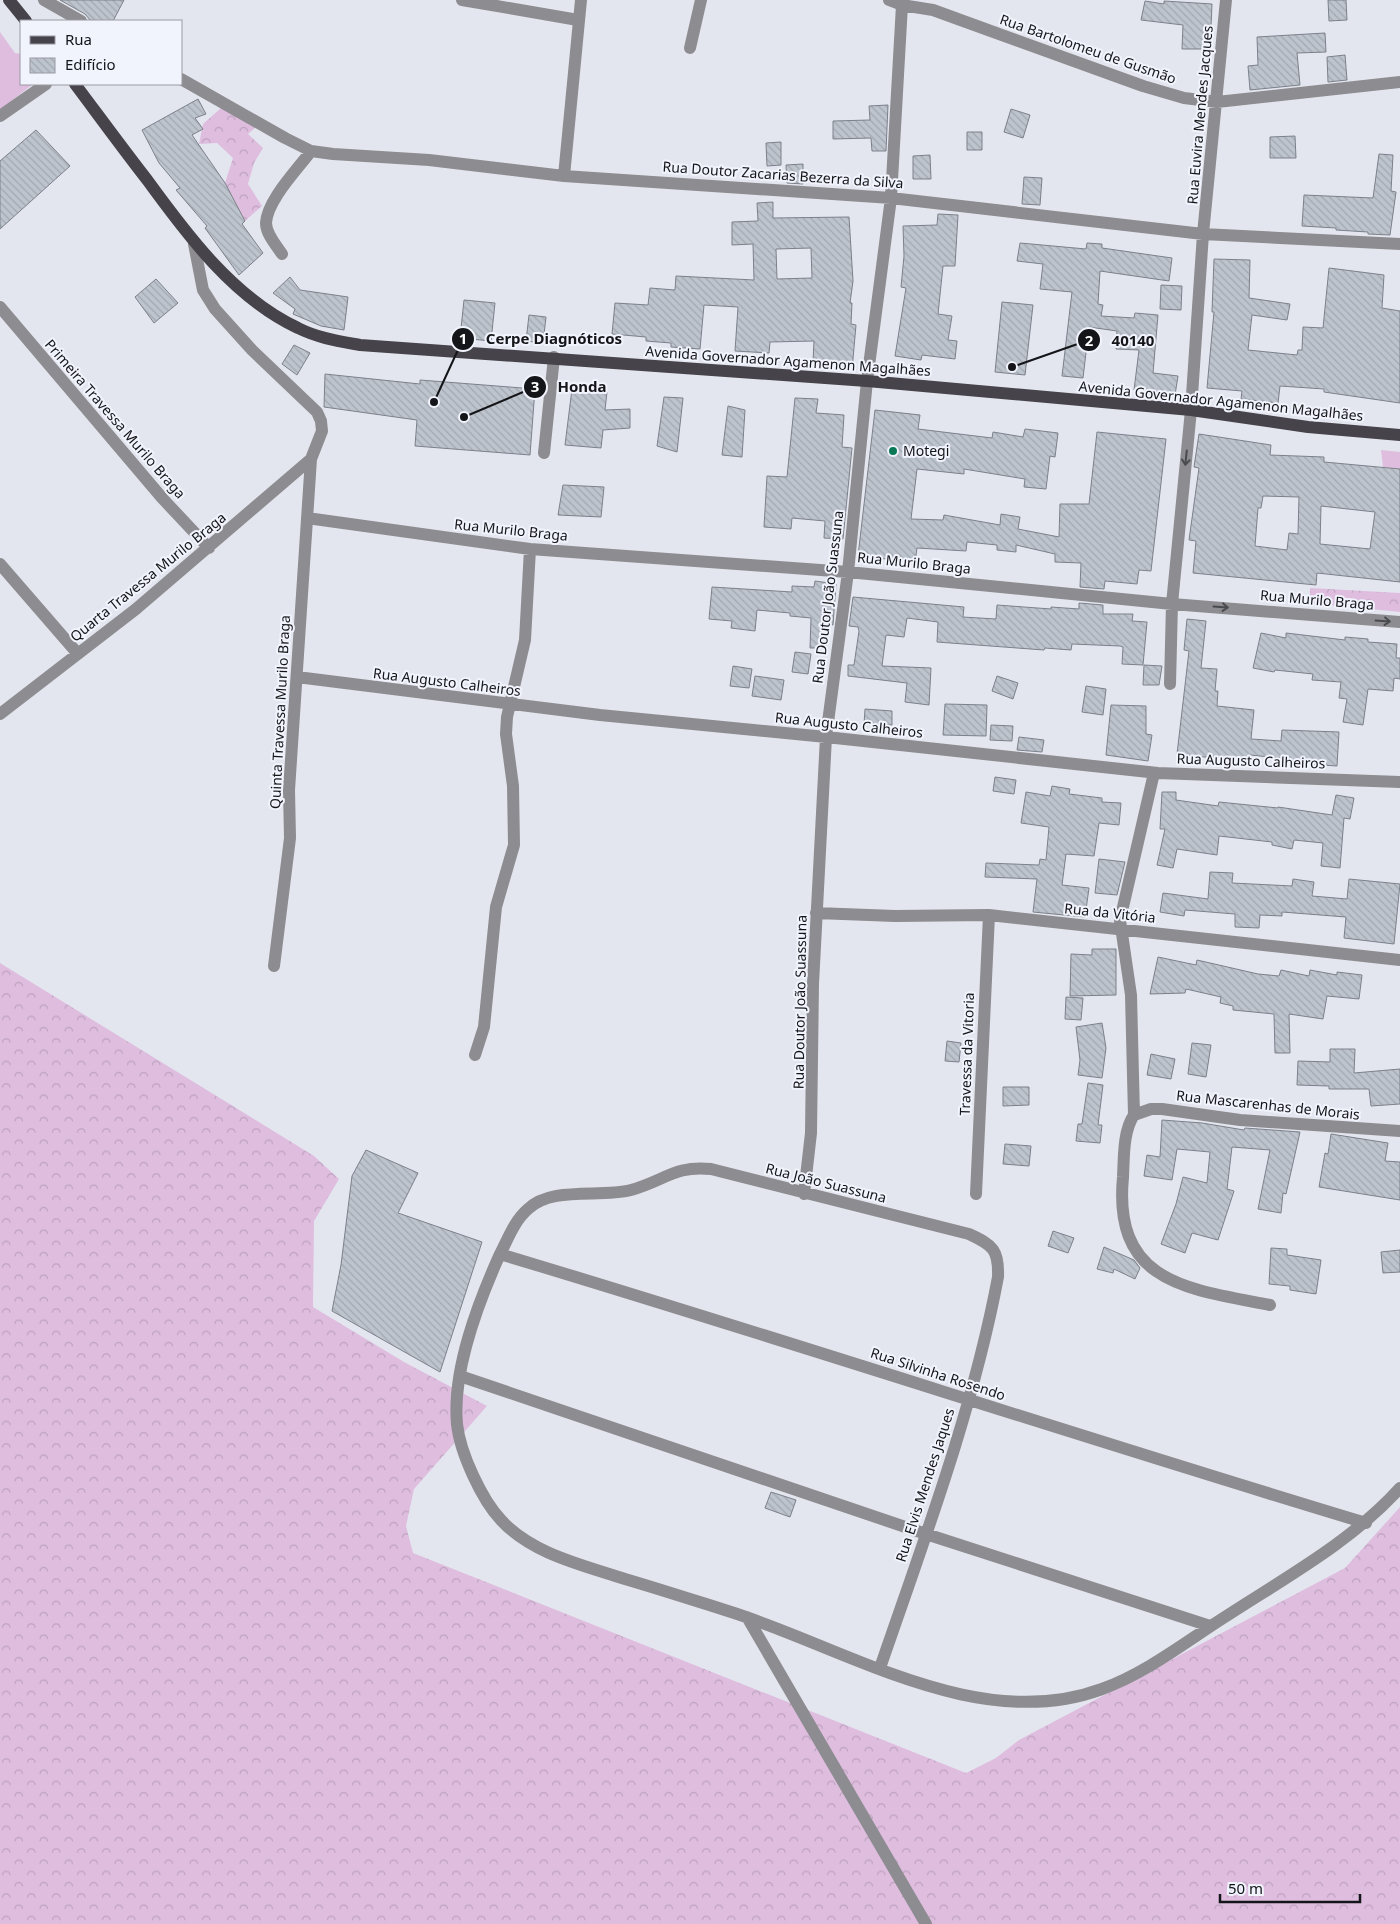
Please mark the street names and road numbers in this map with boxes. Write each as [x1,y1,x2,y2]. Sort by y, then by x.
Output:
street label: Rua Bartolomeu de Gusmão [997,9,1179,88]
street label: Rua Euvira Mendes Jacques [1182,24,1217,205]
street label: Rua Doutor Zacarias Bezerra da Silva [662,157,904,192]
street label: Primeira Travessa Murilo Braga [41,335,190,502]
street label: Avenida Governador Agamenon Magalhães [645,341,932,380]
street label: Avenida Governador Agamenon Magalhães [1078,376,1365,425]
street label: Quarta Travessa Murilo Braga [66,508,230,646]
street label: Rua Doutor João Suassuna [807,509,848,685]
street label: Rua Murilo Braga [453,514,569,545]
street label: Rua Murilo Braga [856,547,972,578]
street label: Rua Murilo Braga [1259,585,1375,614]
street label: Quinta Travessa Murilo Braga [265,615,294,809]
street label: Rua Augusto Calheiros [372,663,522,700]
street label: Rua Augusto Calheiros [774,707,924,742]
street label: Rua Augusto Calheiros [1176,748,1326,773]
street label: Rua da Vitória [1063,898,1157,927]
street label: Rua Doutor João Suassuna [788,915,811,1089]
street label: Travessa da Vitoria [955,992,978,1116]
street label: Rua Mascarenhas de Morais [1175,1085,1361,1124]
street label: Rua João Suassuna [764,1158,889,1207]
street label: Rua Silvinha Rosendo [868,1343,1008,1404]
street label: Rua Elvis Mendes Jaques [891,1405,959,1564]

